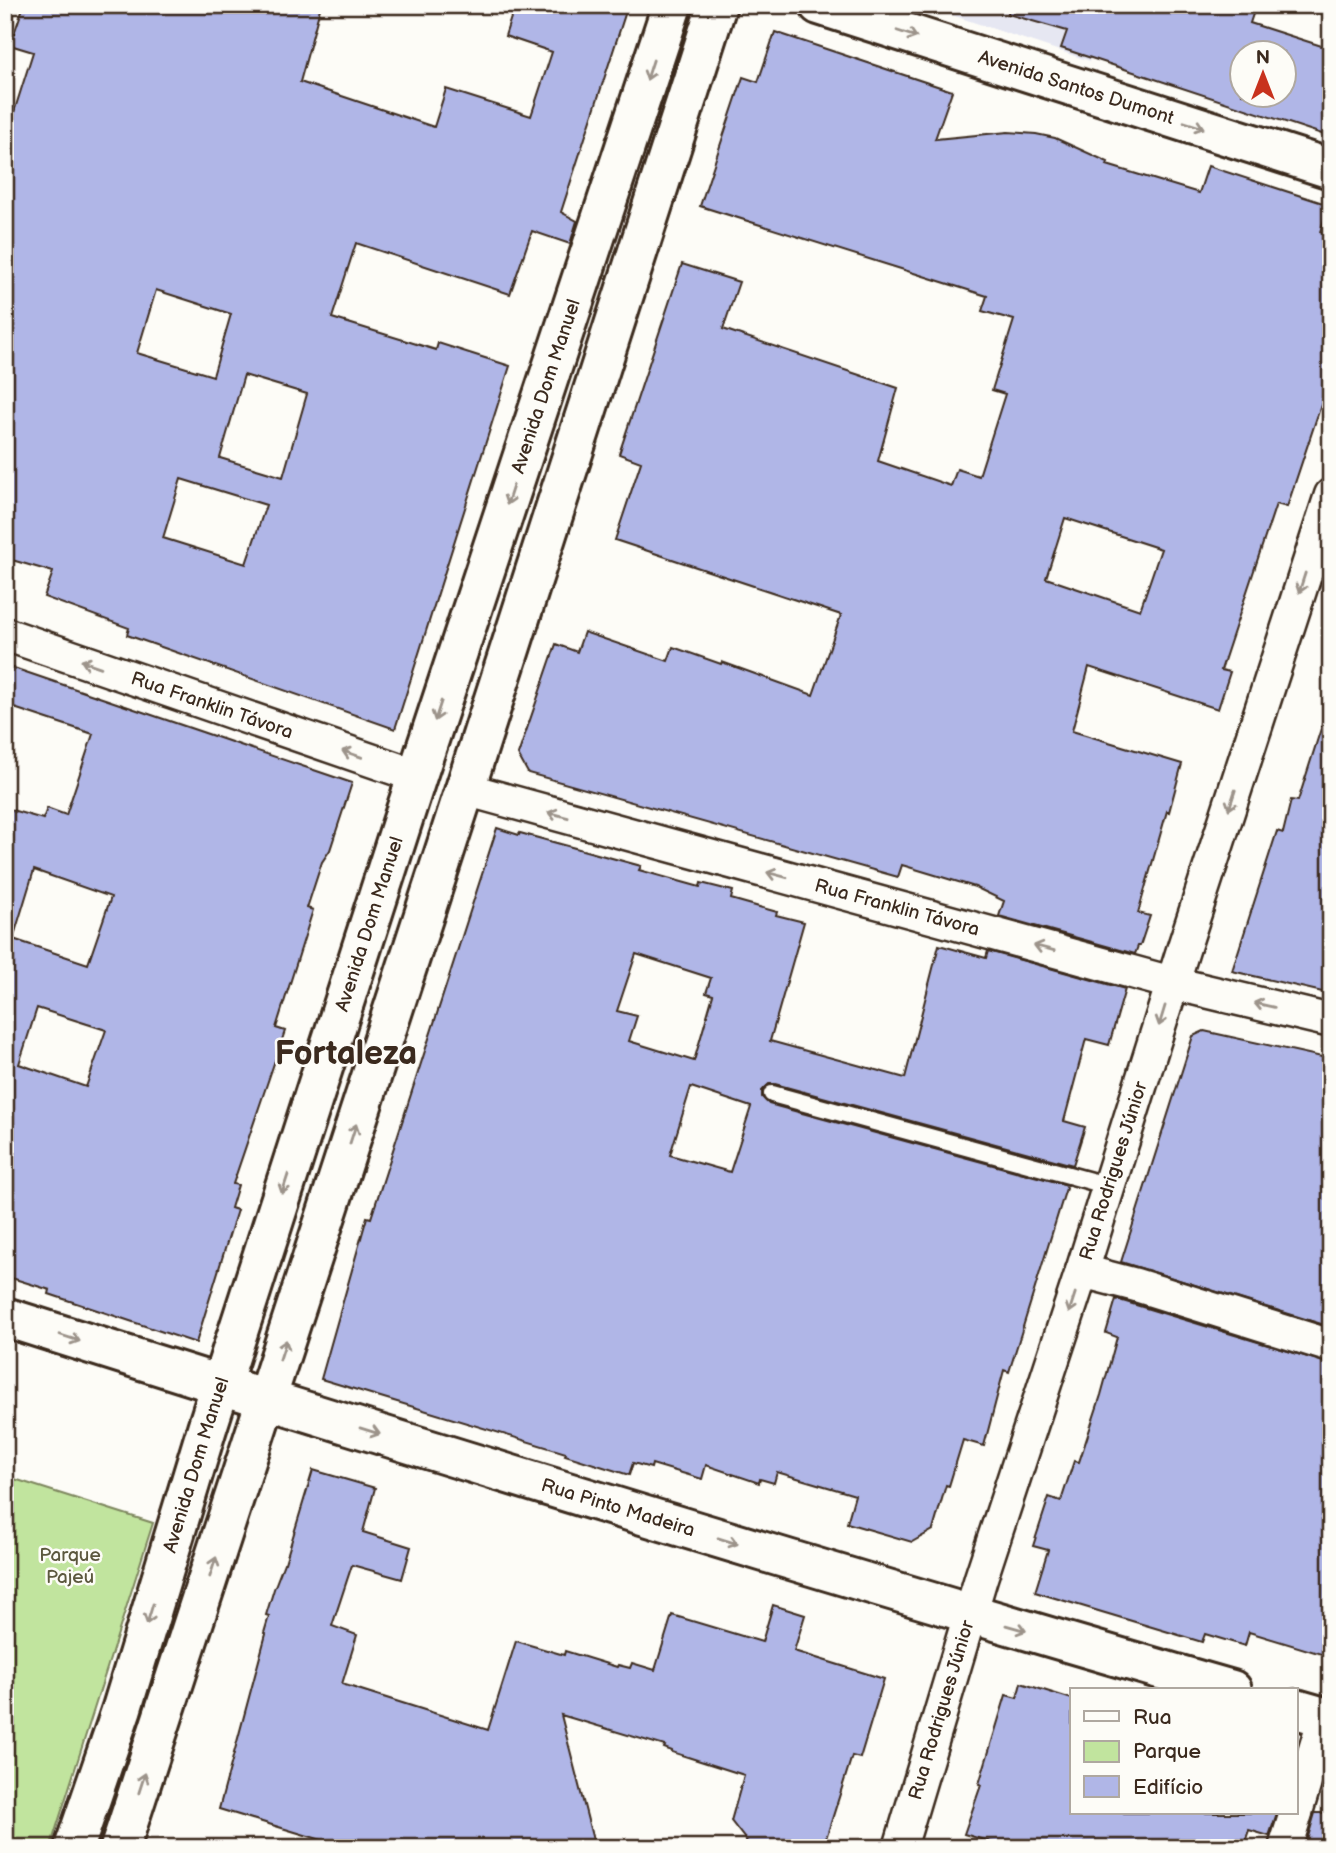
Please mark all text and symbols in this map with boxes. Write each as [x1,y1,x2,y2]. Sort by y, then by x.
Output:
one-way arrow [896,28,918,41]
north arrow [1228,38,1298,108]
street label: Avenida Santos Dumont [975,45,1177,129]
text: N [1256,47,1270,70]
one-way arrow [643,59,656,81]
one-way arrow [1182,120,1204,133]
street label: Avenida Dom Manuel [506,296,585,477]
one-way arrow [502,484,515,506]
one-way arrow [1295,572,1307,594]
one-way arrow [80,657,102,669]
street label: Rua Franklin Távora [128,667,296,744]
one-way arrow [431,700,443,722]
one-way arrow [342,747,364,759]
one-way arrow [1225,788,1237,810]
one-way arrow [547,808,569,821]
street label: Avenida Dom Manuel [330,834,408,1014]
one-way arrow [767,868,789,881]
street label: Rua Franklin Távora [812,874,982,941]
one-way arrow [1033,941,1056,954]
one-way arrow [1253,998,1276,1011]
one-way arrow [1155,1005,1168,1027]
district label: Fortaleza [275,1034,417,1074]
street label: Rua Rodrigues Júnior [1075,1078,1153,1263]
one-way arrow [347,1123,360,1145]
one-way arrow [278,1173,291,1195]
one-way arrow [1065,1292,1077,1314]
one-way arrow [59,1333,81,1345]
one-way arrow [278,1340,290,1362]
street label: Avenida Dom Manuel [158,1374,234,1556]
one-way arrow [359,1426,381,1439]
street label: Rua Pinto Madeira [538,1473,698,1542]
one-way arrow [717,1535,739,1548]
park label: Parque Pajeú [39,1544,101,1589]
one-way arrow [207,1556,220,1578]
one-way arrow [143,1603,156,1625]
street label: Rua Rodrigues Júnior [904,1617,979,1802]
one-way arrow [1005,1622,1027,1635]
legend [1070,1688,1298,1814]
text: Rua [1133,1705,1172,1730]
text: Parque [1133,1739,1201,1764]
one-way arrow [136,1772,149,1794]
text: Edifício [1133,1775,1203,1800]

